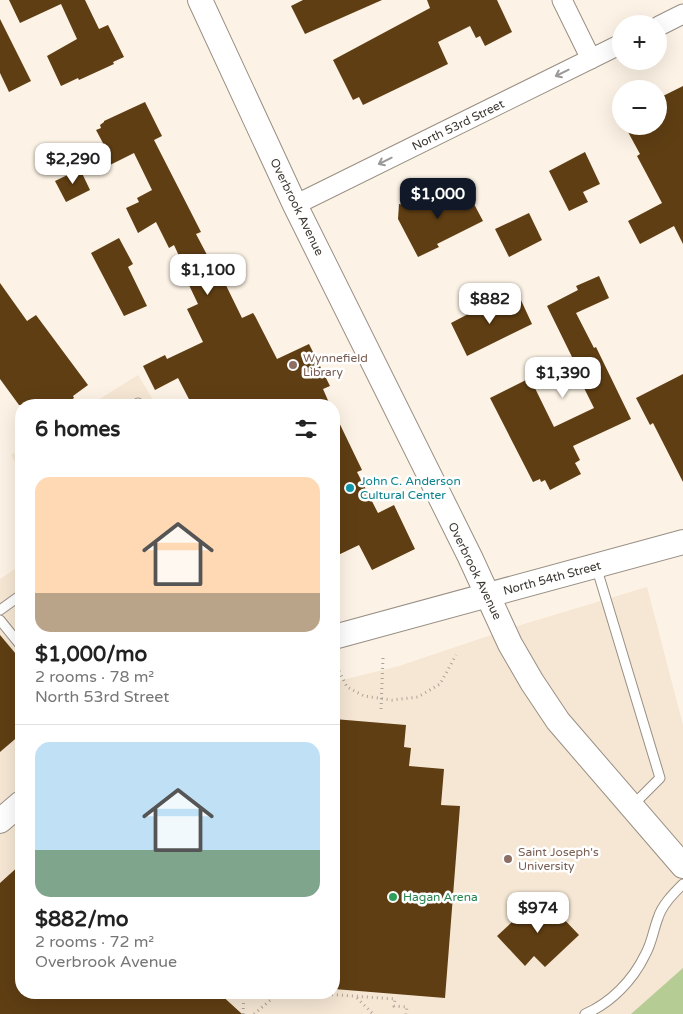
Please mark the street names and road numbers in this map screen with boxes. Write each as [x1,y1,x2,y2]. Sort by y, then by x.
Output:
street label: North 53rd Street [410,96,507,153]
street label: Overbrook Avenue [267,156,327,258]
street label: Overbrook Avenue [445,520,505,622]
street label: North 54th Street [502,558,603,598]

